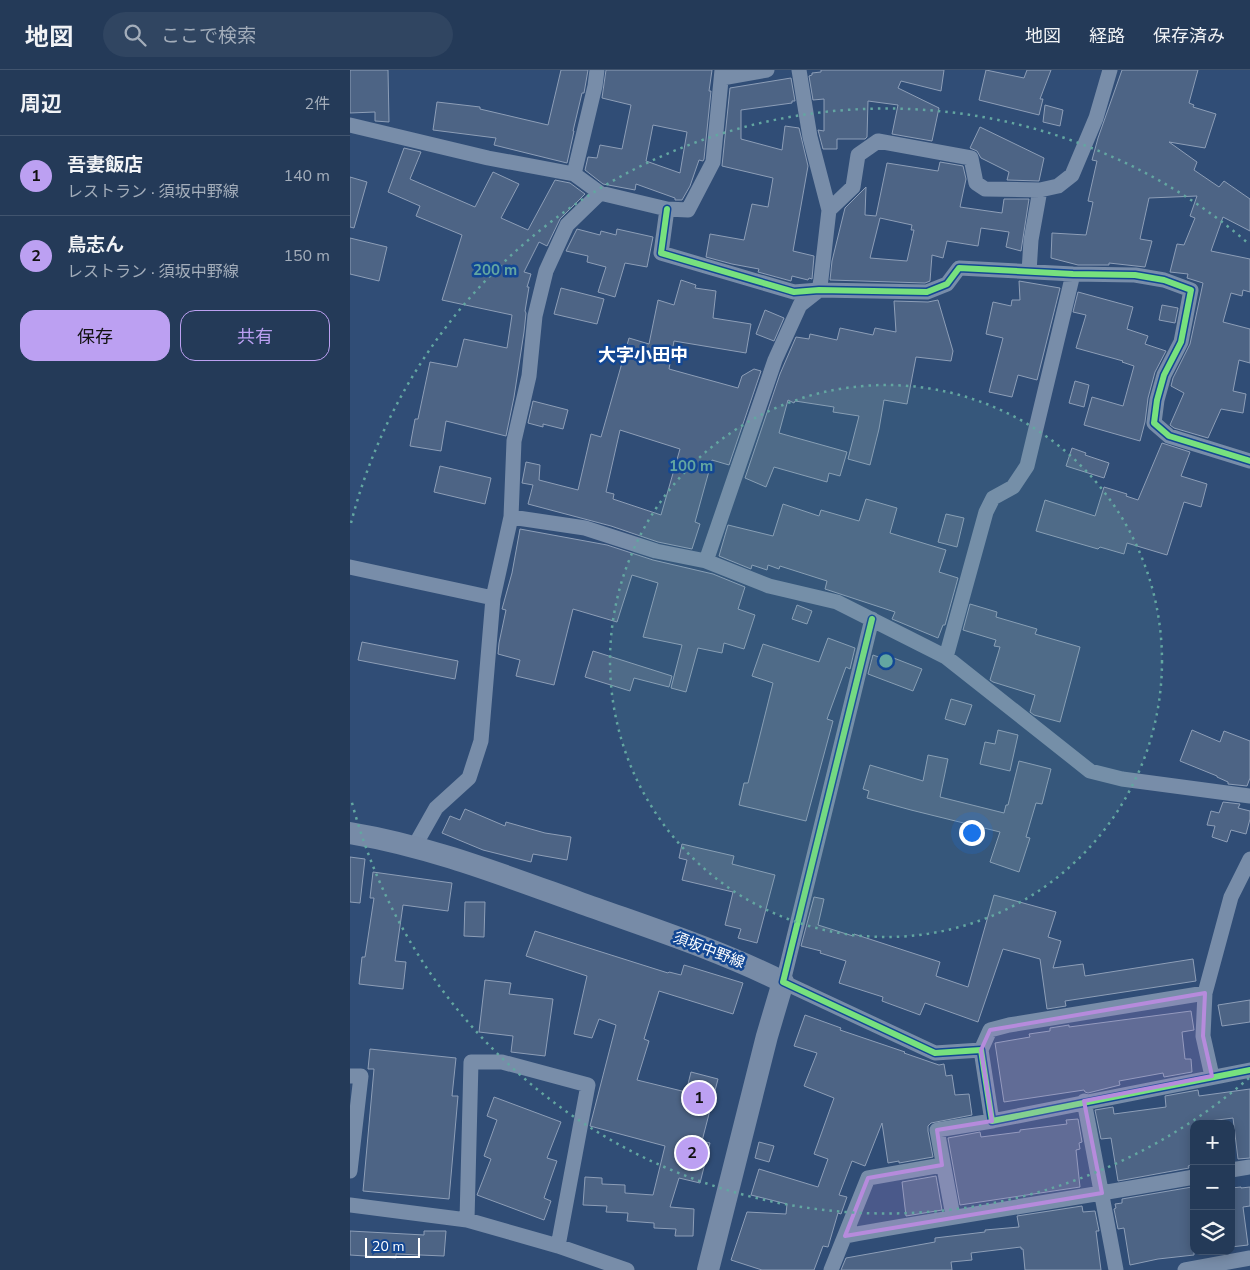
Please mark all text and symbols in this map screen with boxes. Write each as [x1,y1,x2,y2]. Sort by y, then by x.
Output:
search box [103,12,453,57]
text: 地図 [25,21,73,53]
icon: search [121,21,149,49]
text: ここで検索 [161,23,256,49]
text: 地図 [1025,24,1061,48]
text: 経路 [1089,24,1125,48]
text: 保存済み [1153,24,1225,48]
text: 周辺 [20,90,62,118]
text: 2件 [304,93,330,115]
text: 吾妻飯店 [67,152,143,178]
text: 1 [31,165,41,187]
text: 140 m [283,165,330,187]
text: レストラン · 須坂中野線 [67,181,239,203]
text: 鳥志ん [67,232,124,258]
text: 2 [31,245,41,267]
text: 150 m [283,245,330,267]
text: 200 m [473,260,517,280]
text: レストラン · 須坂中野線 [67,261,239,283]
button: 保存 [20,310,170,361]
button: 共有 [180,310,330,361]
district label: 大字小田中 [598,343,688,367]
text: 100 m [669,456,713,476]
centre of rings [877,652,895,670]
your location [959,820,985,846]
street label: 須坂中野線 [670,927,748,973]
pin: 1 [683,1079,715,1117]
map controls [1190,1120,1235,1255]
button: + [1190,1120,1235,1165]
pin: 2 [676,1134,708,1172]
button: − [1190,1165,1235,1210]
button: layers [1190,1210,1235,1255]
scale bar [365,1235,420,1258]
text: 20 m [372,1237,404,1256]

